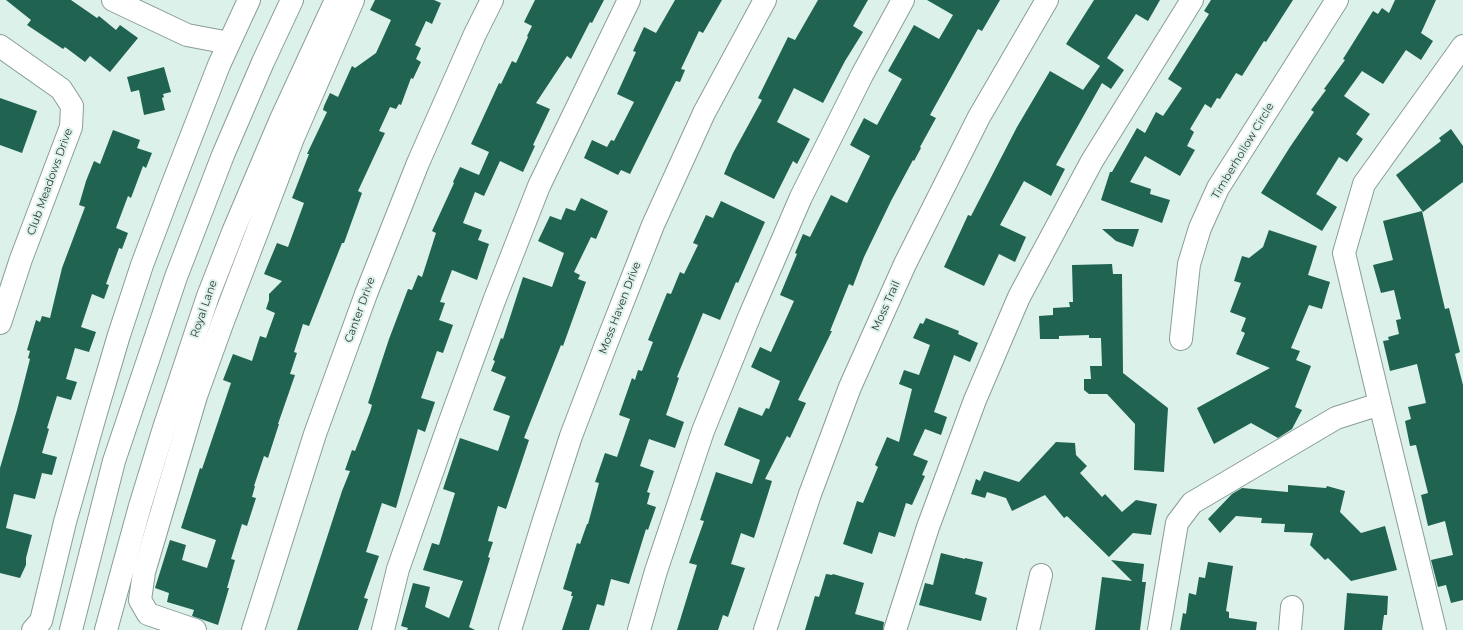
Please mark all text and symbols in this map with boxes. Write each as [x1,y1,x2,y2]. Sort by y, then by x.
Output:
street label: Timberhollow Circle [1209,101,1277,201]
street label: Club Meadows Drive [25,127,75,237]
street label: Moss Haven Drive [596,260,644,356]
street label: Canter Drive [342,275,378,345]
street label: Royal Lane [188,279,220,339]
street label: Moss Trail [869,279,903,333]

